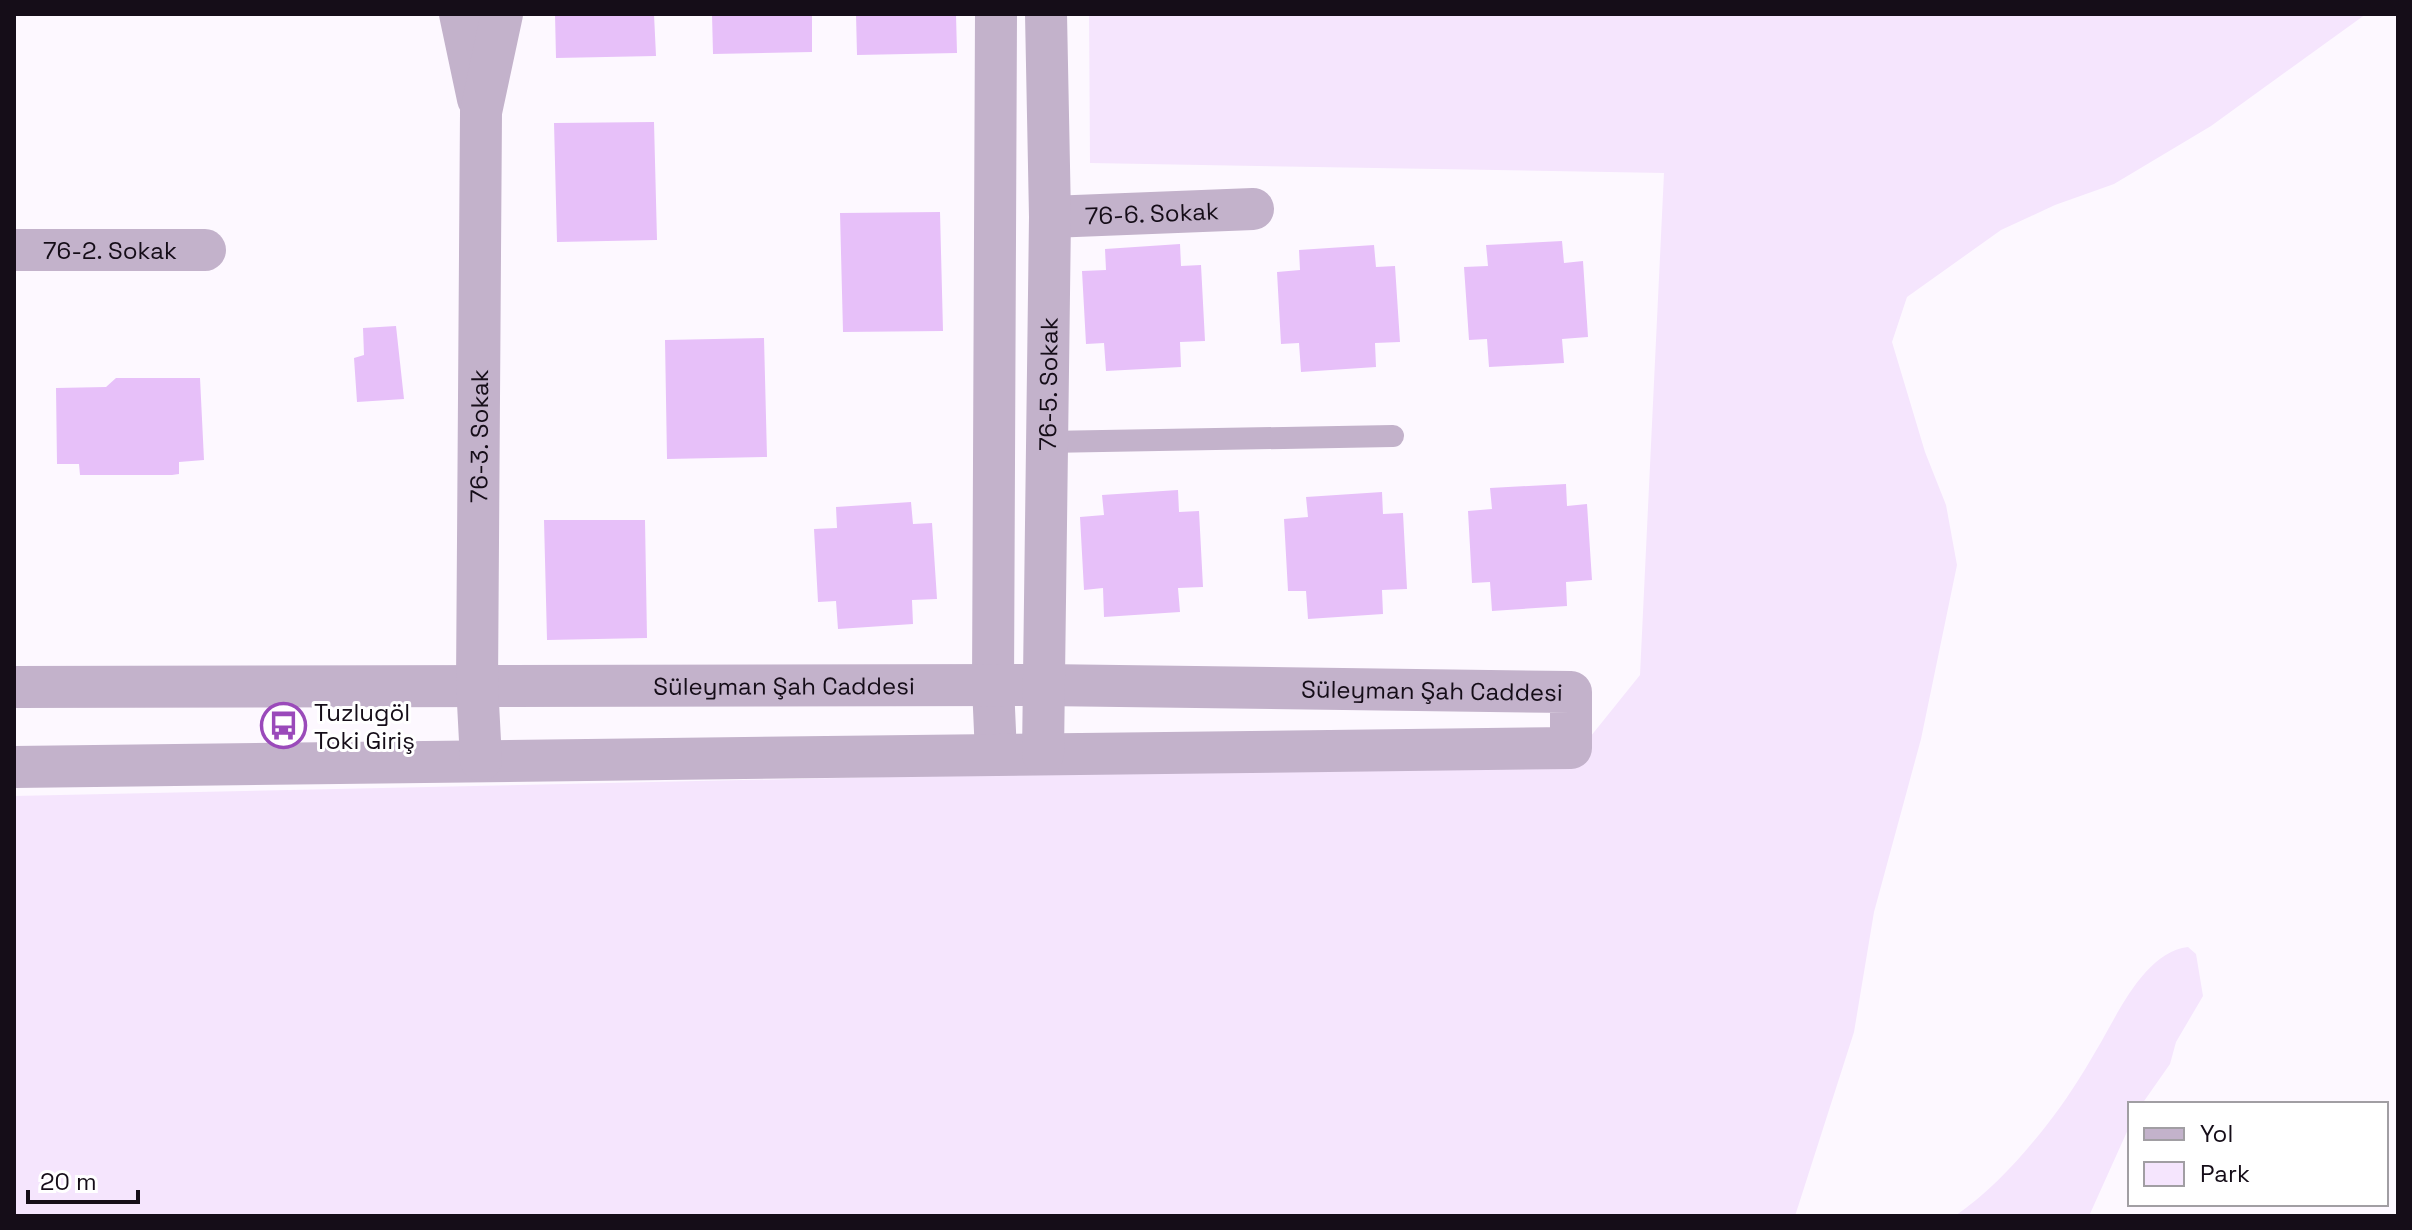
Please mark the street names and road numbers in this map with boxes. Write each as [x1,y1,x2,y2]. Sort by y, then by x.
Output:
street label: 76-6. Sokak [1084,195,1220,231]
street label: 76-2. Sokak [43,235,177,266]
street label: 76-5. Sokak [1031,317,1064,451]
street label: 76-3. Sokak [463,369,495,503]
street label: Süleyman Şah Caddesi [653,670,915,701]
street label: Süleyman Şah Caddesi [1301,673,1563,707]

